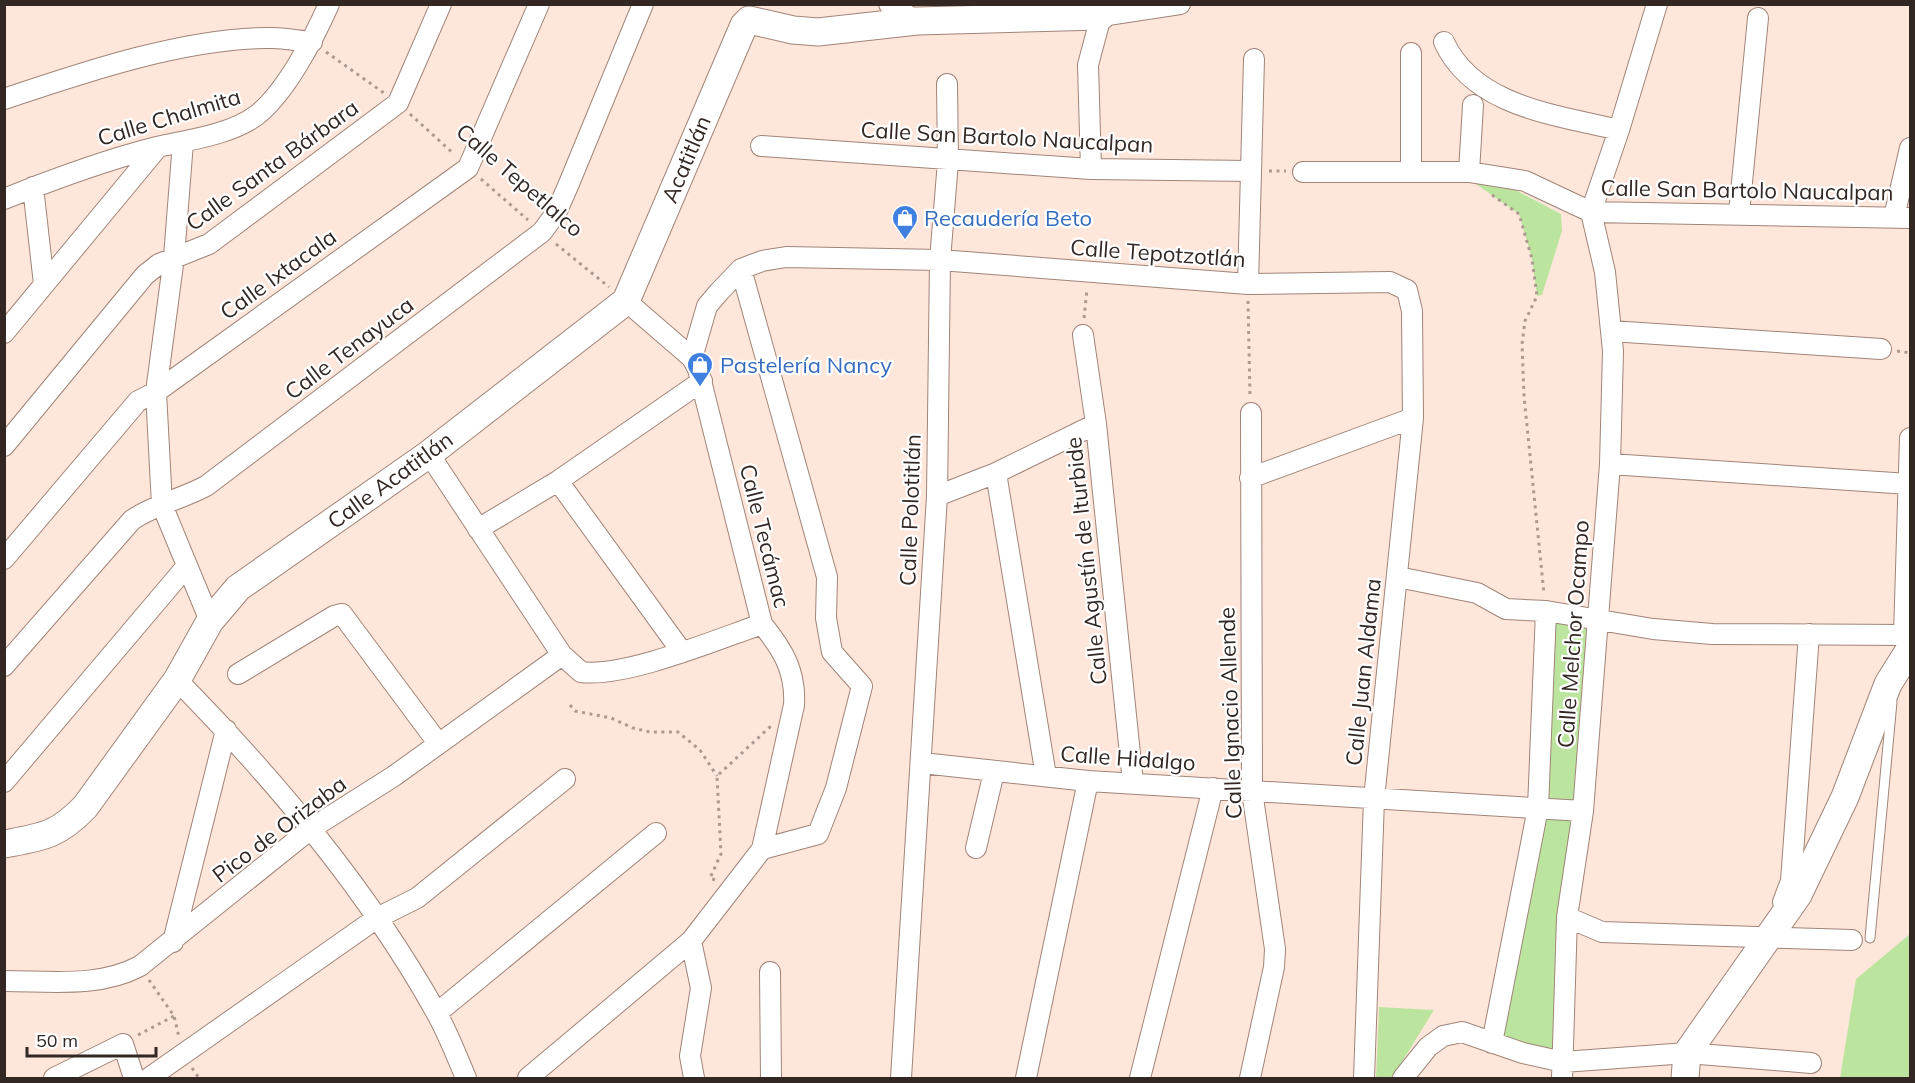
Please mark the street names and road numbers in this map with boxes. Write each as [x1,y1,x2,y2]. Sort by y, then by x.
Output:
street label: Calle Chalmita [94,82,244,152]
street label: Calle Santa Bárbara [180,93,364,237]
street label: Acatitlán [655,111,717,207]
street label: Calle San Bartolo Naucalpan [860,115,1154,159]
street label: Calle Tepetlalco [451,117,589,243]
street label: Calle San Bartolo Naucalpan [1600,173,1894,207]
street label: Calle Ixtacala [214,222,342,326]
street label: Calle Tepotzotlán [1069,233,1247,273]
street label: Calle Tenayuca [279,290,419,406]
street label: Calle Acatitlán [322,425,458,535]
street label: Calle Polotitlán [893,433,927,587]
street label: Calle Agustín de Iturbide [1059,436,1113,686]
street label: Calle Tecámac [734,461,796,611]
street label: Calle Melchor Ocampo [1551,519,1595,749]
street label: Calle Juan Aldama [1339,577,1387,767]
street label: Calle Ignacio Allende [1212,606,1248,820]
street label: Calle Hidalgo [1059,739,1197,777]
street label: Pico de Orizaba [206,770,352,888]

